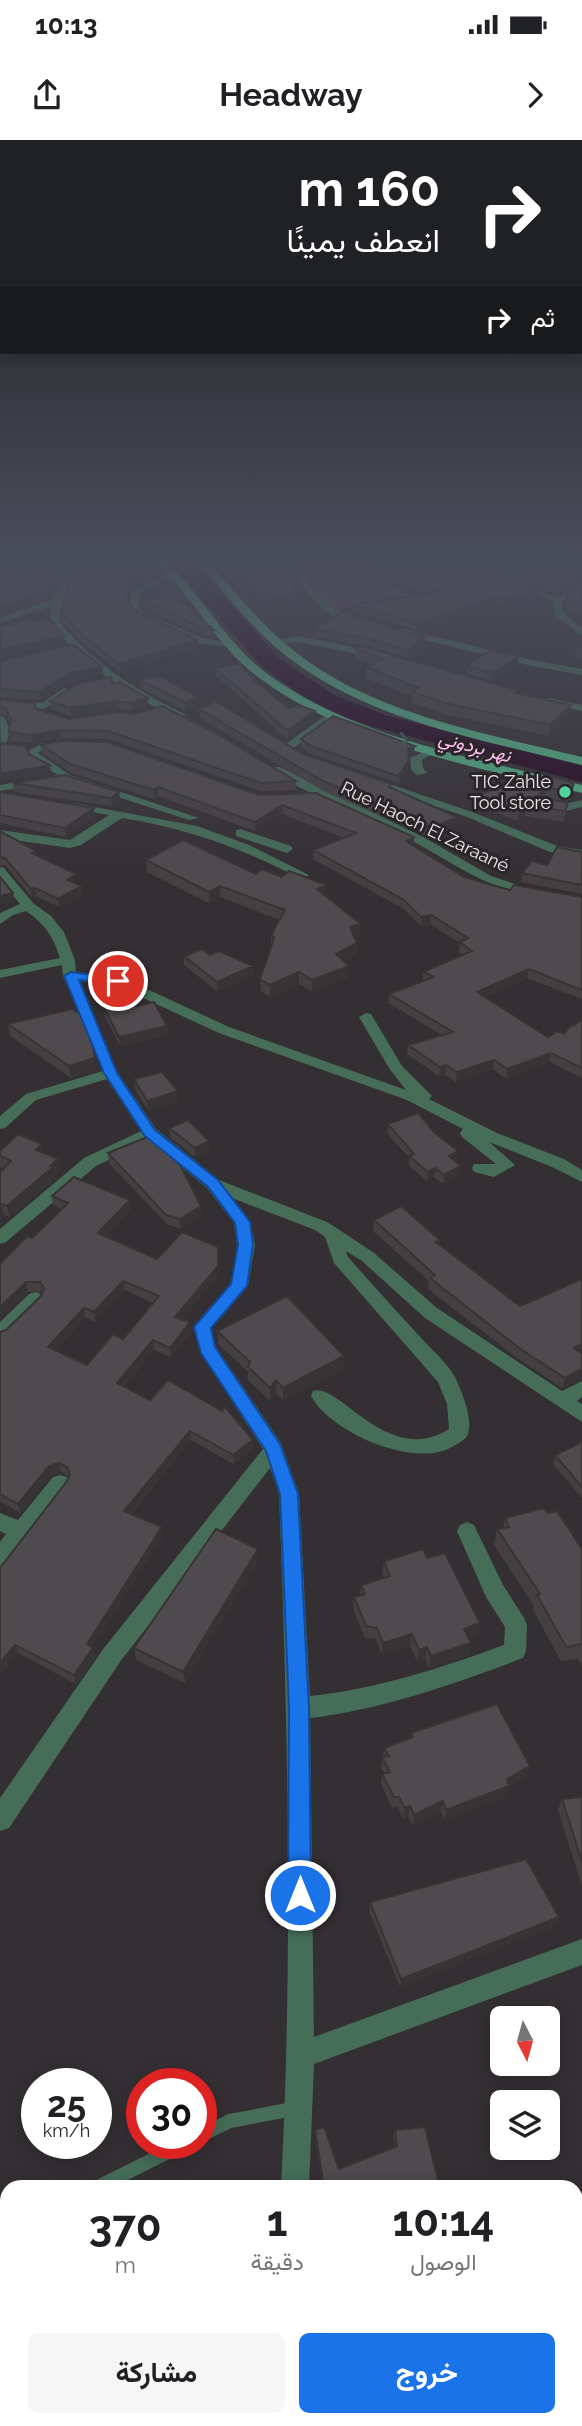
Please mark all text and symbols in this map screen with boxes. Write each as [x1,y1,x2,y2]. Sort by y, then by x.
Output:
text: 10:13 [35,10,98,40]
icon: share [28,76,66,114]
text: Headway [219,76,363,113]
icon: forward [516,76,554,114]
text: 160 m [299,160,440,217]
icon: right [464,168,555,259]
text: انعطف يمينًا [287,222,440,259]
icon: right [479,301,517,339]
text: ثم [531,303,555,333]
water label: نهر بردوني [435,726,515,771]
one-way arrow [396,731,408,746]
place label: TIC Zahle Tool store [470,771,551,813]
street label: Rue Haoch El Zaraané [338,777,513,877]
marker: TIC Zahle Tool store [557,784,573,800]
pin [88,951,148,1011]
icon: arrive [99,962,137,1000]
position arrow [263,1858,337,1932]
north arrow [490,2006,560,2076]
map controls [490,2006,560,2160]
speed limit sign: 30 [126,2068,217,2159]
text: 25 [47,2084,86,2125]
button: layers [490,2090,560,2160]
text: km/h [43,2120,90,2141]
text: 1 [267,2197,287,2246]
text: 10:14 [393,2197,494,2246]
text: 370 [89,2202,162,2251]
text: دقيقة [250,2248,304,2275]
text: الوصول [410,2248,477,2275]
text: m [115,2251,136,2278]
button: مشاركة [28,2333,285,2413]
button: خروج [299,2333,555,2413]

